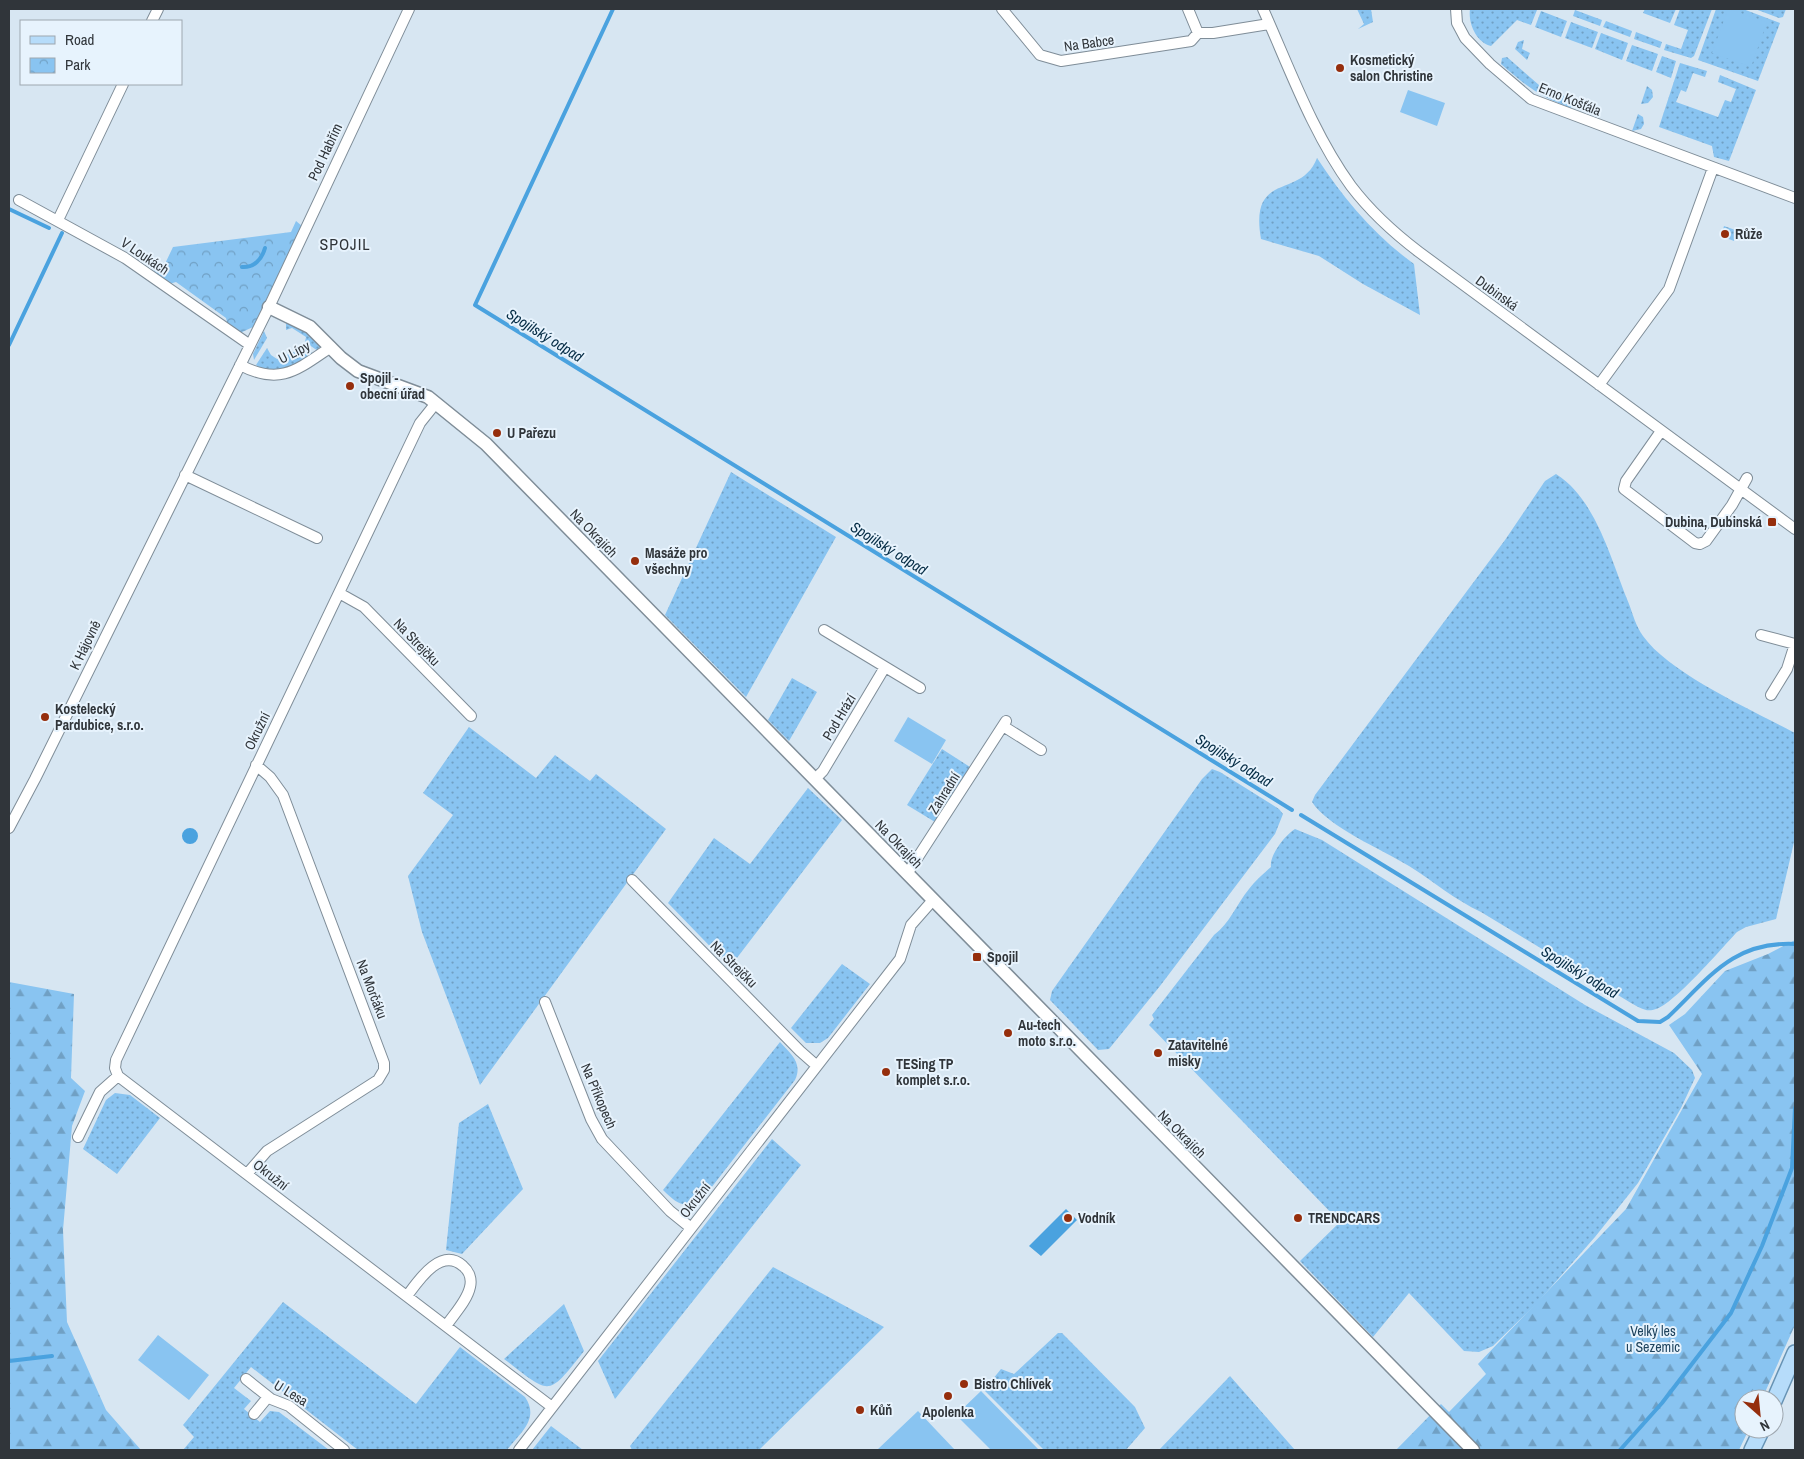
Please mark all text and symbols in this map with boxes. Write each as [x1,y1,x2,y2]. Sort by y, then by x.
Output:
legend [20,20,182,85]
text: Road [65,29,94,50]
street label: Na Babce [1063,31,1115,55]
place label: Kosmetický salon Christine [1350,51,1433,85]
text: Park [65,54,91,75]
marker: Kosmetický salon Christine [1334,62,1346,74]
street label: Erno Košťála [1536,78,1604,120]
street label: Pod Habřím [304,120,346,184]
place label: Růže [1735,225,1762,243]
marker: Růže [1719,228,1731,240]
street label: V Loukách [117,233,173,279]
district label: SPOJIL [319,233,371,255]
street label: Dubinská [1472,271,1522,315]
water label: Spojilský odpad [503,303,588,367]
street label: U Lípy [275,336,313,368]
place label: Spojil - obecní úřad [360,369,425,403]
marker: Spojil - obecní úřad [344,380,356,392]
place label: U Pařezu [507,424,556,442]
marker: U Pařezu [491,427,503,439]
street label: Na Okrajích [566,505,622,561]
place label: Dubina, Dubinská [1665,513,1763,531]
water label: Spojilský odpad [847,516,932,580]
marker: Dubina, Dubinská [1766,516,1778,528]
place label: Masáže pro všechny [645,544,708,578]
marker: Masáže pro všechny [629,555,641,567]
street label: Na Strejčku [390,614,444,670]
street label: K Hájovně [65,617,105,673]
street label: Pod Hrází [818,690,860,744]
place label: Kostelecký Pardubice, s.r.o. [55,700,144,734]
street label: Okružní [240,708,274,753]
marker: Kostelecký Pardubice, s.r.o. [39,711,51,723]
water label: Spojilský odpad [1192,728,1277,792]
street label: Zahradní [924,768,964,817]
street label: Na Okrajích [871,816,927,872]
street label: Na Strejčku [707,937,761,991]
water label: Spojilský odpad [1537,941,1623,1003]
place label: Spojil [987,948,1018,966]
marker: Spojil [971,951,983,963]
street label: Na Morčáku [353,957,391,1021]
place label: Au-tech moto s.r.o. [1018,1016,1076,1050]
marker: Au-tech moto s.r.o. [1002,1027,1014,1039]
place label: Zatavitelné misky [1168,1036,1228,1070]
marker: Zatavitelné misky [1152,1047,1164,1059]
place label: TESing TP komplet s.r.o. [896,1055,970,1089]
street label: Na Příkopech [577,1060,621,1132]
marker: TESing TP komplet s.r.o. [880,1066,892,1078]
street label: Na Okrajích [1154,1106,1210,1162]
street label: Okružní [250,1156,293,1195]
street label: Okružní [676,1178,715,1221]
place label: Vodník [1078,1209,1116,1227]
place label: TRENDCARS [1308,1209,1380,1227]
marker: Vodník [1062,1212,1074,1224]
marker: TRENDCARS [1292,1212,1304,1224]
park label: Velký les u Sezemic [1626,1322,1680,1356]
place label: Bistro Chlívek [974,1375,1052,1393]
street label: U Lesa [271,1376,312,1410]
marker: Bistro Chlívek [958,1378,970,1390]
north arrow [1734,1389,1784,1439]
marker: Apolenka [942,1390,954,1402]
place label: Kůň [870,1401,892,1419]
place label: Apolenka [922,1403,974,1421]
marker: Kůň [854,1404,866,1416]
text: N [1757,1416,1773,1435]

